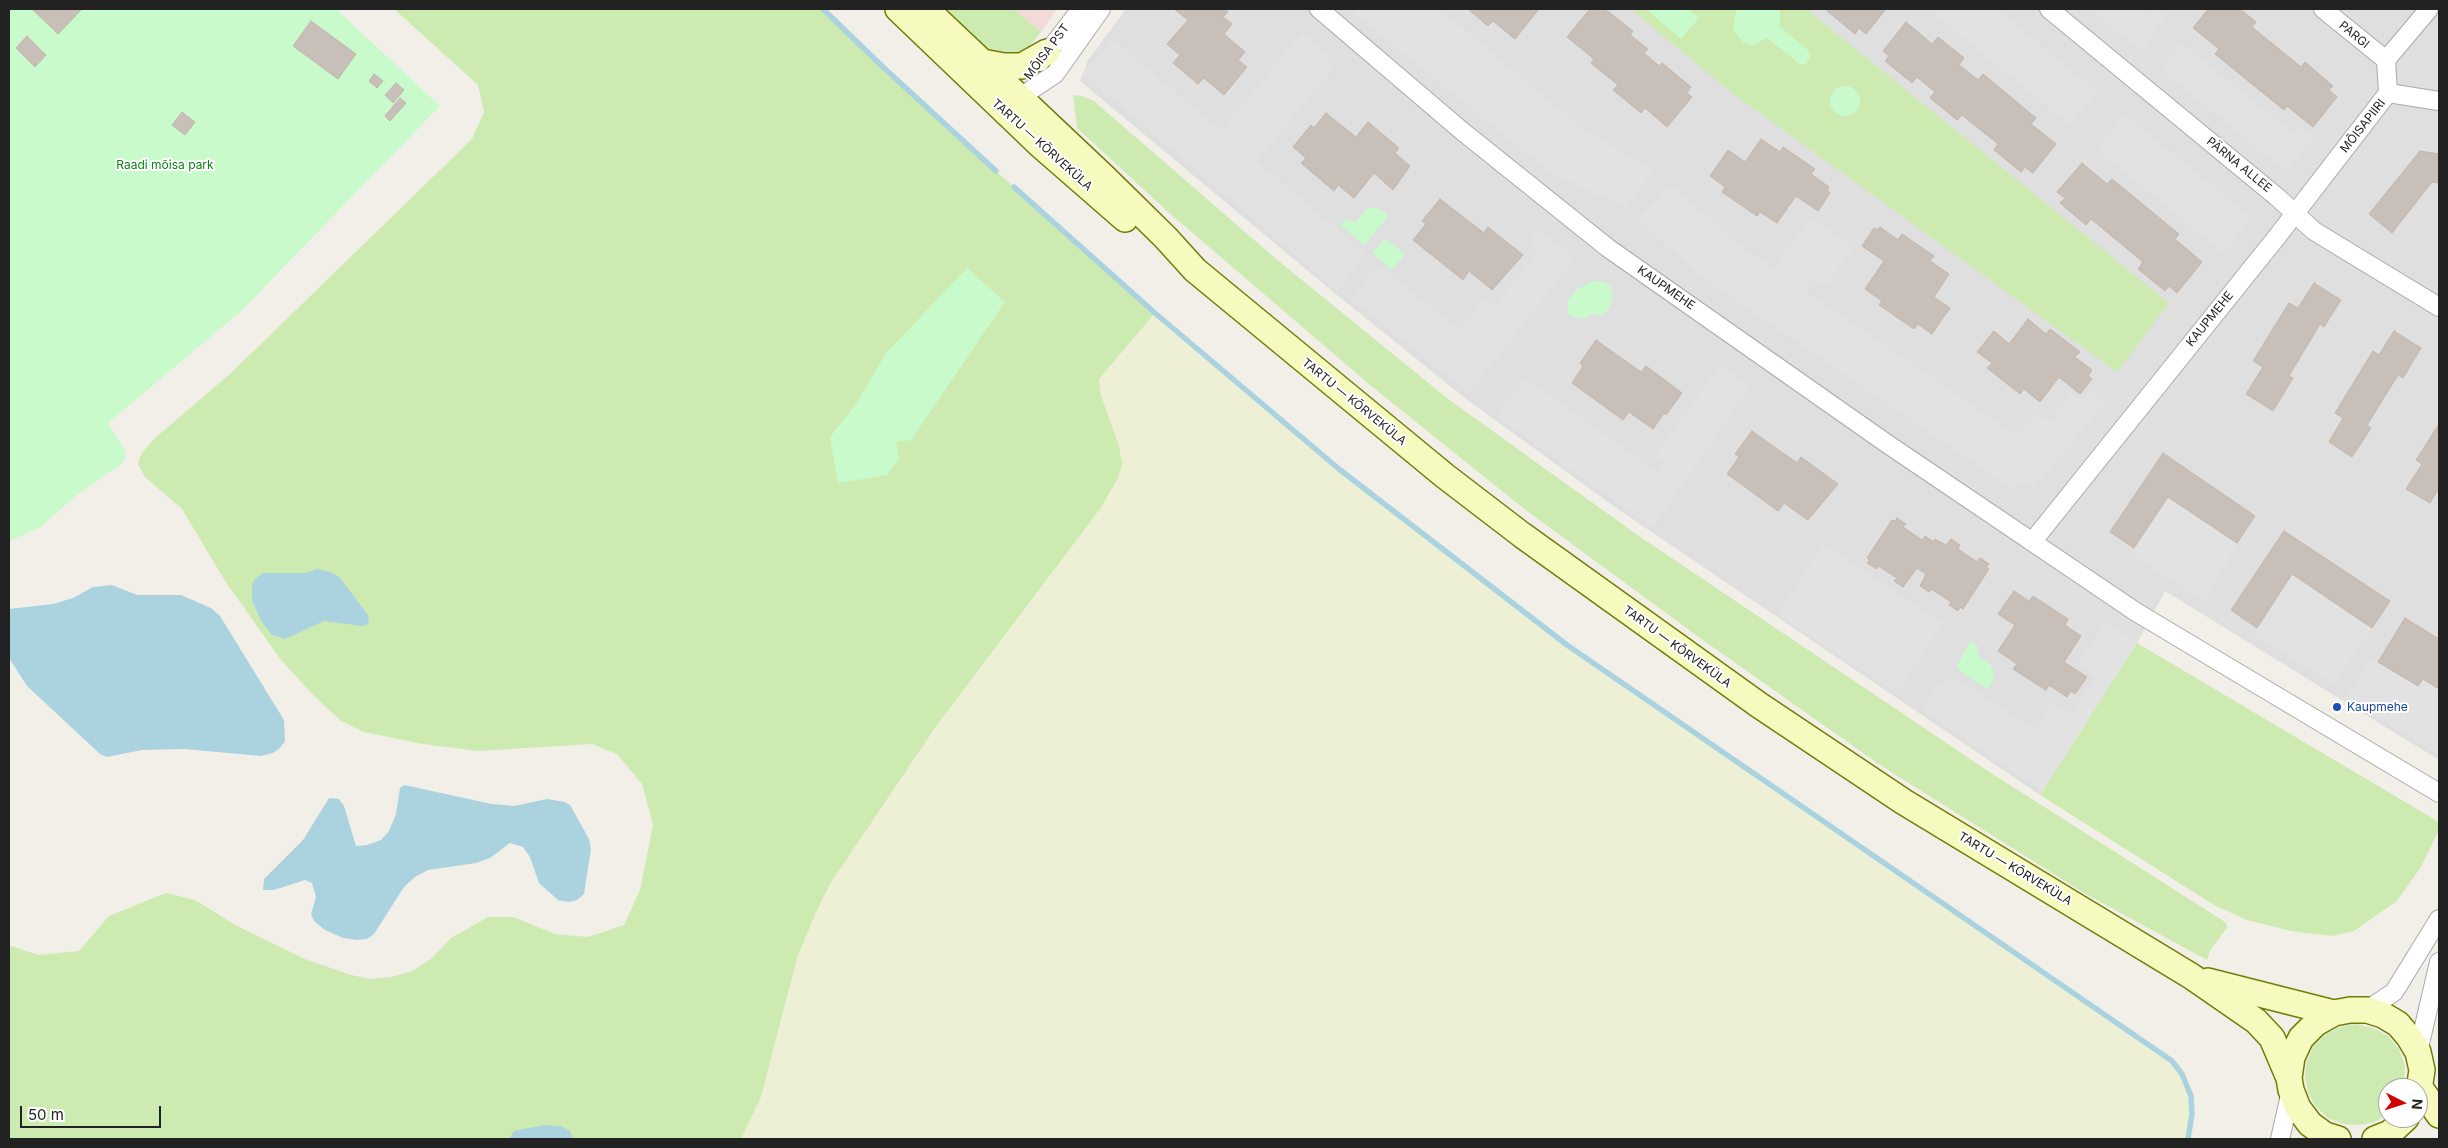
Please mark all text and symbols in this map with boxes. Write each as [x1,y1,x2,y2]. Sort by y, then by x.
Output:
street label: PARGI [2336,18,2372,52]
street label: MÕISA PST [1021,21,1073,83]
street label: TARTU — KÕRVEKÜLA [989,96,1095,194]
street label: MÕISAPIIRI [2338,96,2388,156]
street label: PÄRNA ALLEE [2203,134,2275,196]
park label: Raadi mõisa park [116,158,214,172]
street label: KAUPMEHE [1634,263,1698,313]
street label: KAUPMEHE [2183,288,2237,350]
street label: TARTU — KÕRVEKÜLA [1299,355,1409,449]
street label: TARTU — KÕRVEKÜLA [1620,603,1734,691]
place label: Kaupmehe [2347,700,2408,714]
marker: Kaupmehe [2331,701,2343,713]
street label: TARTU — KÕRVEKÜLA [1956,829,2074,909]
north arrow [2378,1078,2428,1128]
scale bar [22,1096,164,1128]
text: N [2409,1098,2426,1110]
text: 50 m [28,1105,64,1124]

